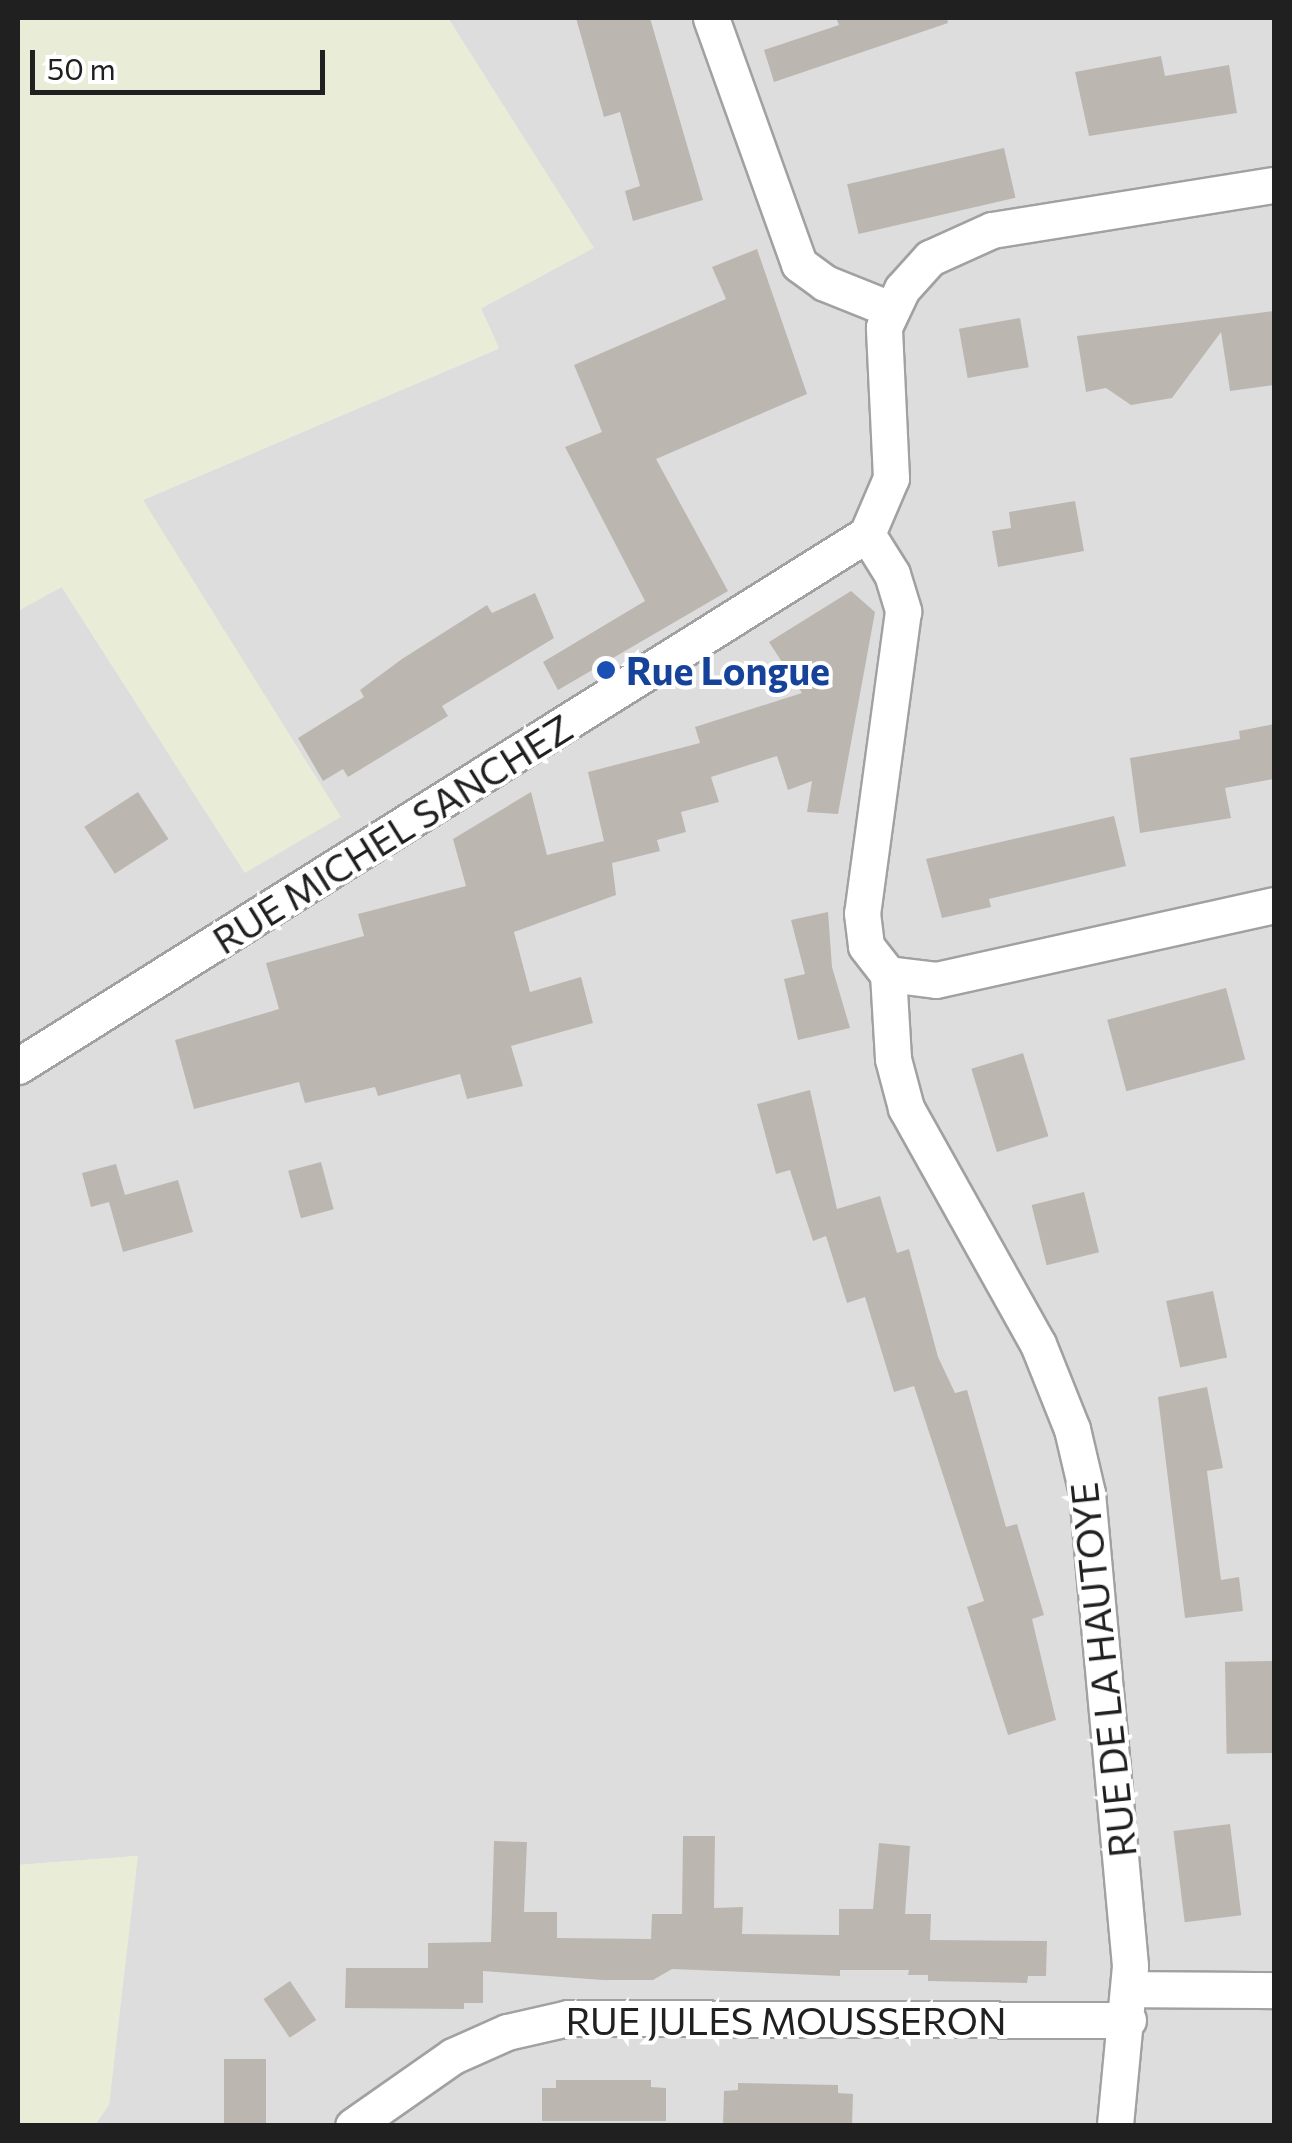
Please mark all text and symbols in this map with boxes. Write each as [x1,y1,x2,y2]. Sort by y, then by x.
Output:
scale bar [35,30,330,92]
text: 50 m [47,49,116,86]
place label: Rue Longue [626,647,830,693]
marker: Rue Longue [595,659,617,681]
street label: RUE MICHEL SANCHEZ [204,704,580,962]
street label: RUE DE LA HAUTOYE [1060,1480,1144,1860]
street label: RUE JULES MOUSSERON [565,1997,1007,2043]

